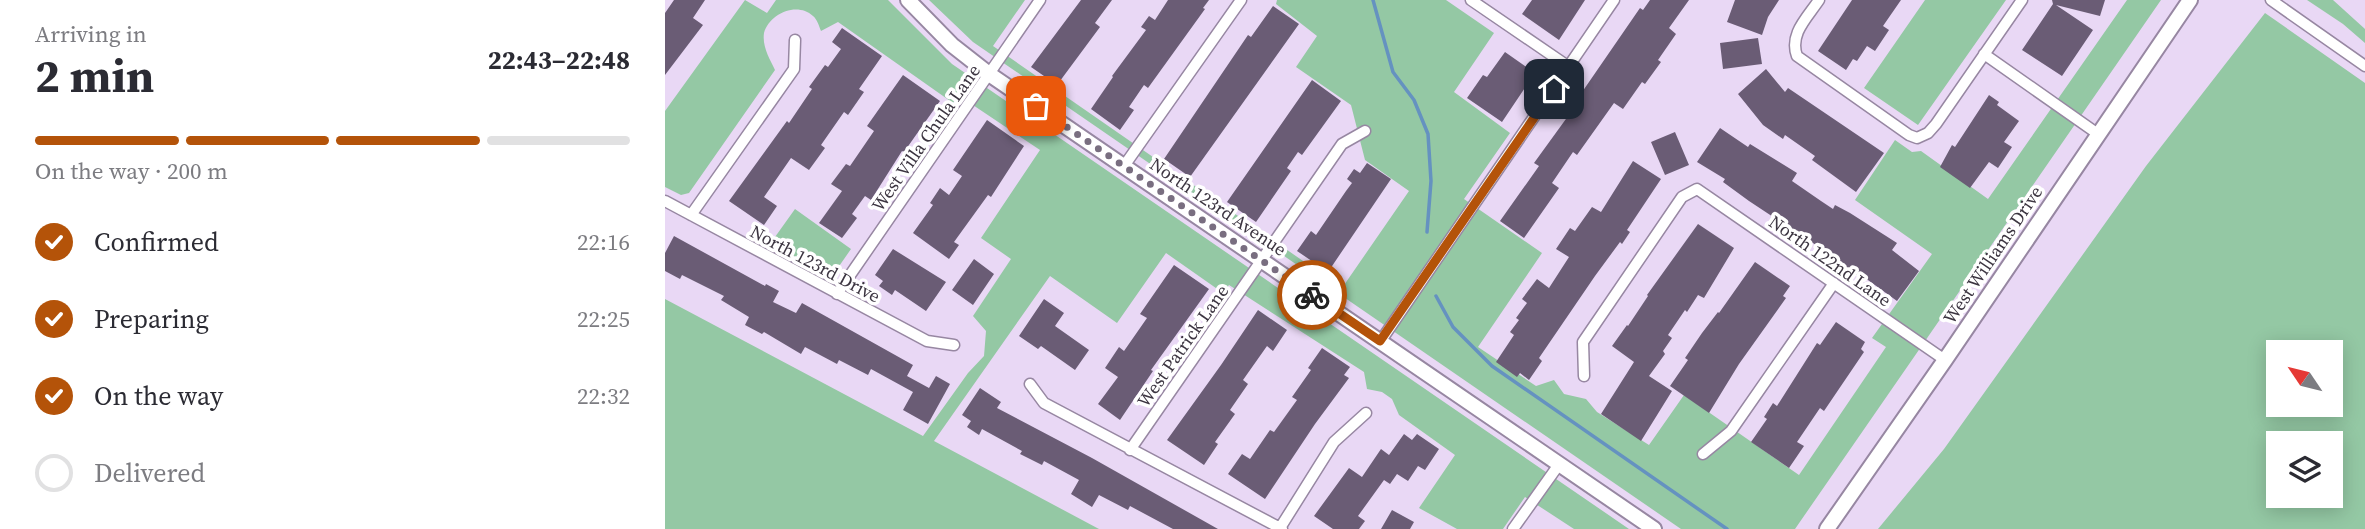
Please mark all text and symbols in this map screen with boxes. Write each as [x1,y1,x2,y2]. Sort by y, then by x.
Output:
text: Arriving in [35,18,147,50]
text: 22:43–22:48 [488,42,630,78]
text: 2 min [35,44,154,107]
street label: West Villa Chula Lane [865,59,986,216]
pin [1524,59,1584,119]
icon: home [1535,70,1573,108]
pin [1006,76,1066,136]
icon: bag [1017,87,1055,125]
street label: North 123rd Avenue [1145,152,1291,262]
text: On the way · 200 m [35,155,228,187]
street label: West Williams Drive [1937,181,2048,329]
street label: North 122nd Lane [1764,209,1896,312]
street label: North 123rd Drive [746,219,885,308]
icon: check [35,223,73,261]
text: Confirmed [94,224,219,260]
text: 22:16 [577,226,630,258]
courier [1277,260,1347,330]
icon: bike [1293,276,1331,314]
street label: West Patrick Lane [1131,279,1234,412]
icon: check [35,300,73,338]
text: Preparing [94,301,209,337]
text: 22:25 [577,303,630,335]
north arrow [2266,340,2343,416]
map controls [2266,340,2343,508]
icon: check [35,377,73,415]
text: On the way [94,378,223,414]
text: 22:32 [577,380,630,412]
button: layers [2266,431,2343,508]
text: Delivered [94,455,205,491]

